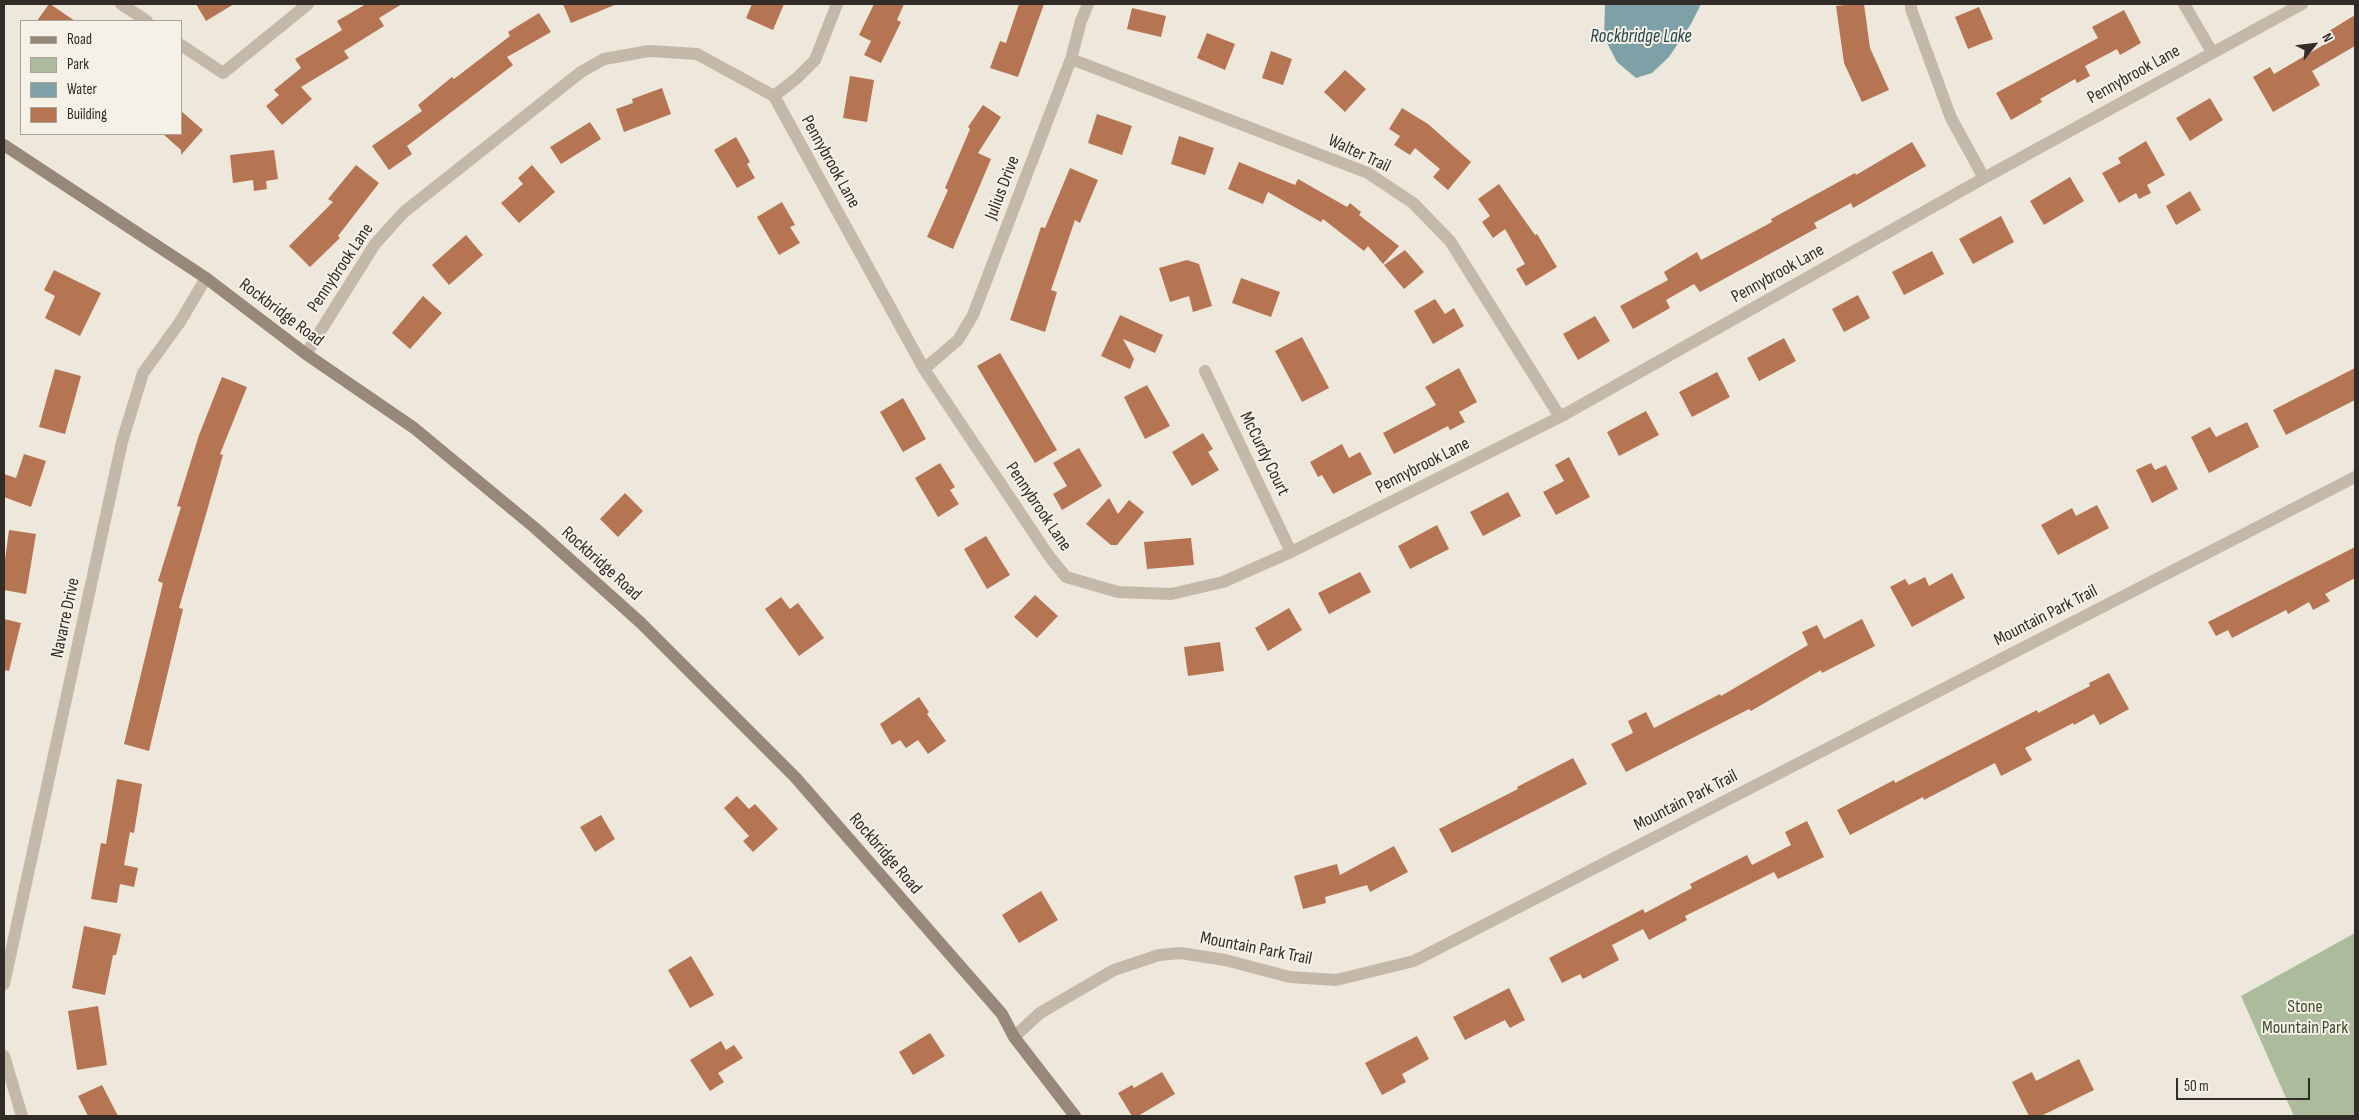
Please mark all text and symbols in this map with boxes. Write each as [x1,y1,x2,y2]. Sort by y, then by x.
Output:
legend [20,20,182,135]
north arrow [2289,20,2339,70]
water label: Rockbridge Lake [1590,26,1692,48]
text: Road [67,30,92,49]
text: N [2318,30,2337,45]
street label: Pennybrook Lane [2084,41,2184,109]
text: Park [67,55,89,74]
text: Water [67,80,97,99]
text: Building [67,105,107,124]
street label: Pennybrook Lane [796,112,864,212]
street label: Walter Trail [1324,130,1394,178]
street label: Julius Drive [981,153,1025,223]
street label: Pennybrook Lane [303,219,379,317]
street label: Pennybrook Lane [1728,240,1828,308]
street label: Rockbridge Road [234,274,328,352]
street label: McCurdy Court [1234,409,1294,499]
street label: Pennybrook Lane [1372,433,1474,499]
street label: Pennybrook Lane [1000,458,1076,556]
street label: Rockbridge Road [556,522,646,606]
street label: Navarre Drive [47,576,85,660]
street label: Mountain Park Trail [1991,581,2101,651]
street label: Mountain Park Trail [1631,766,1741,836]
street label: Rockbridge Road [844,809,926,899]
street label: Mountain Park Trail [1198,928,1314,970]
park label: Stone Mountain Park [2262,996,2348,1038]
scale bar [2179,1068,2313,1100]
text: 50 m [2184,1077,2209,1096]

